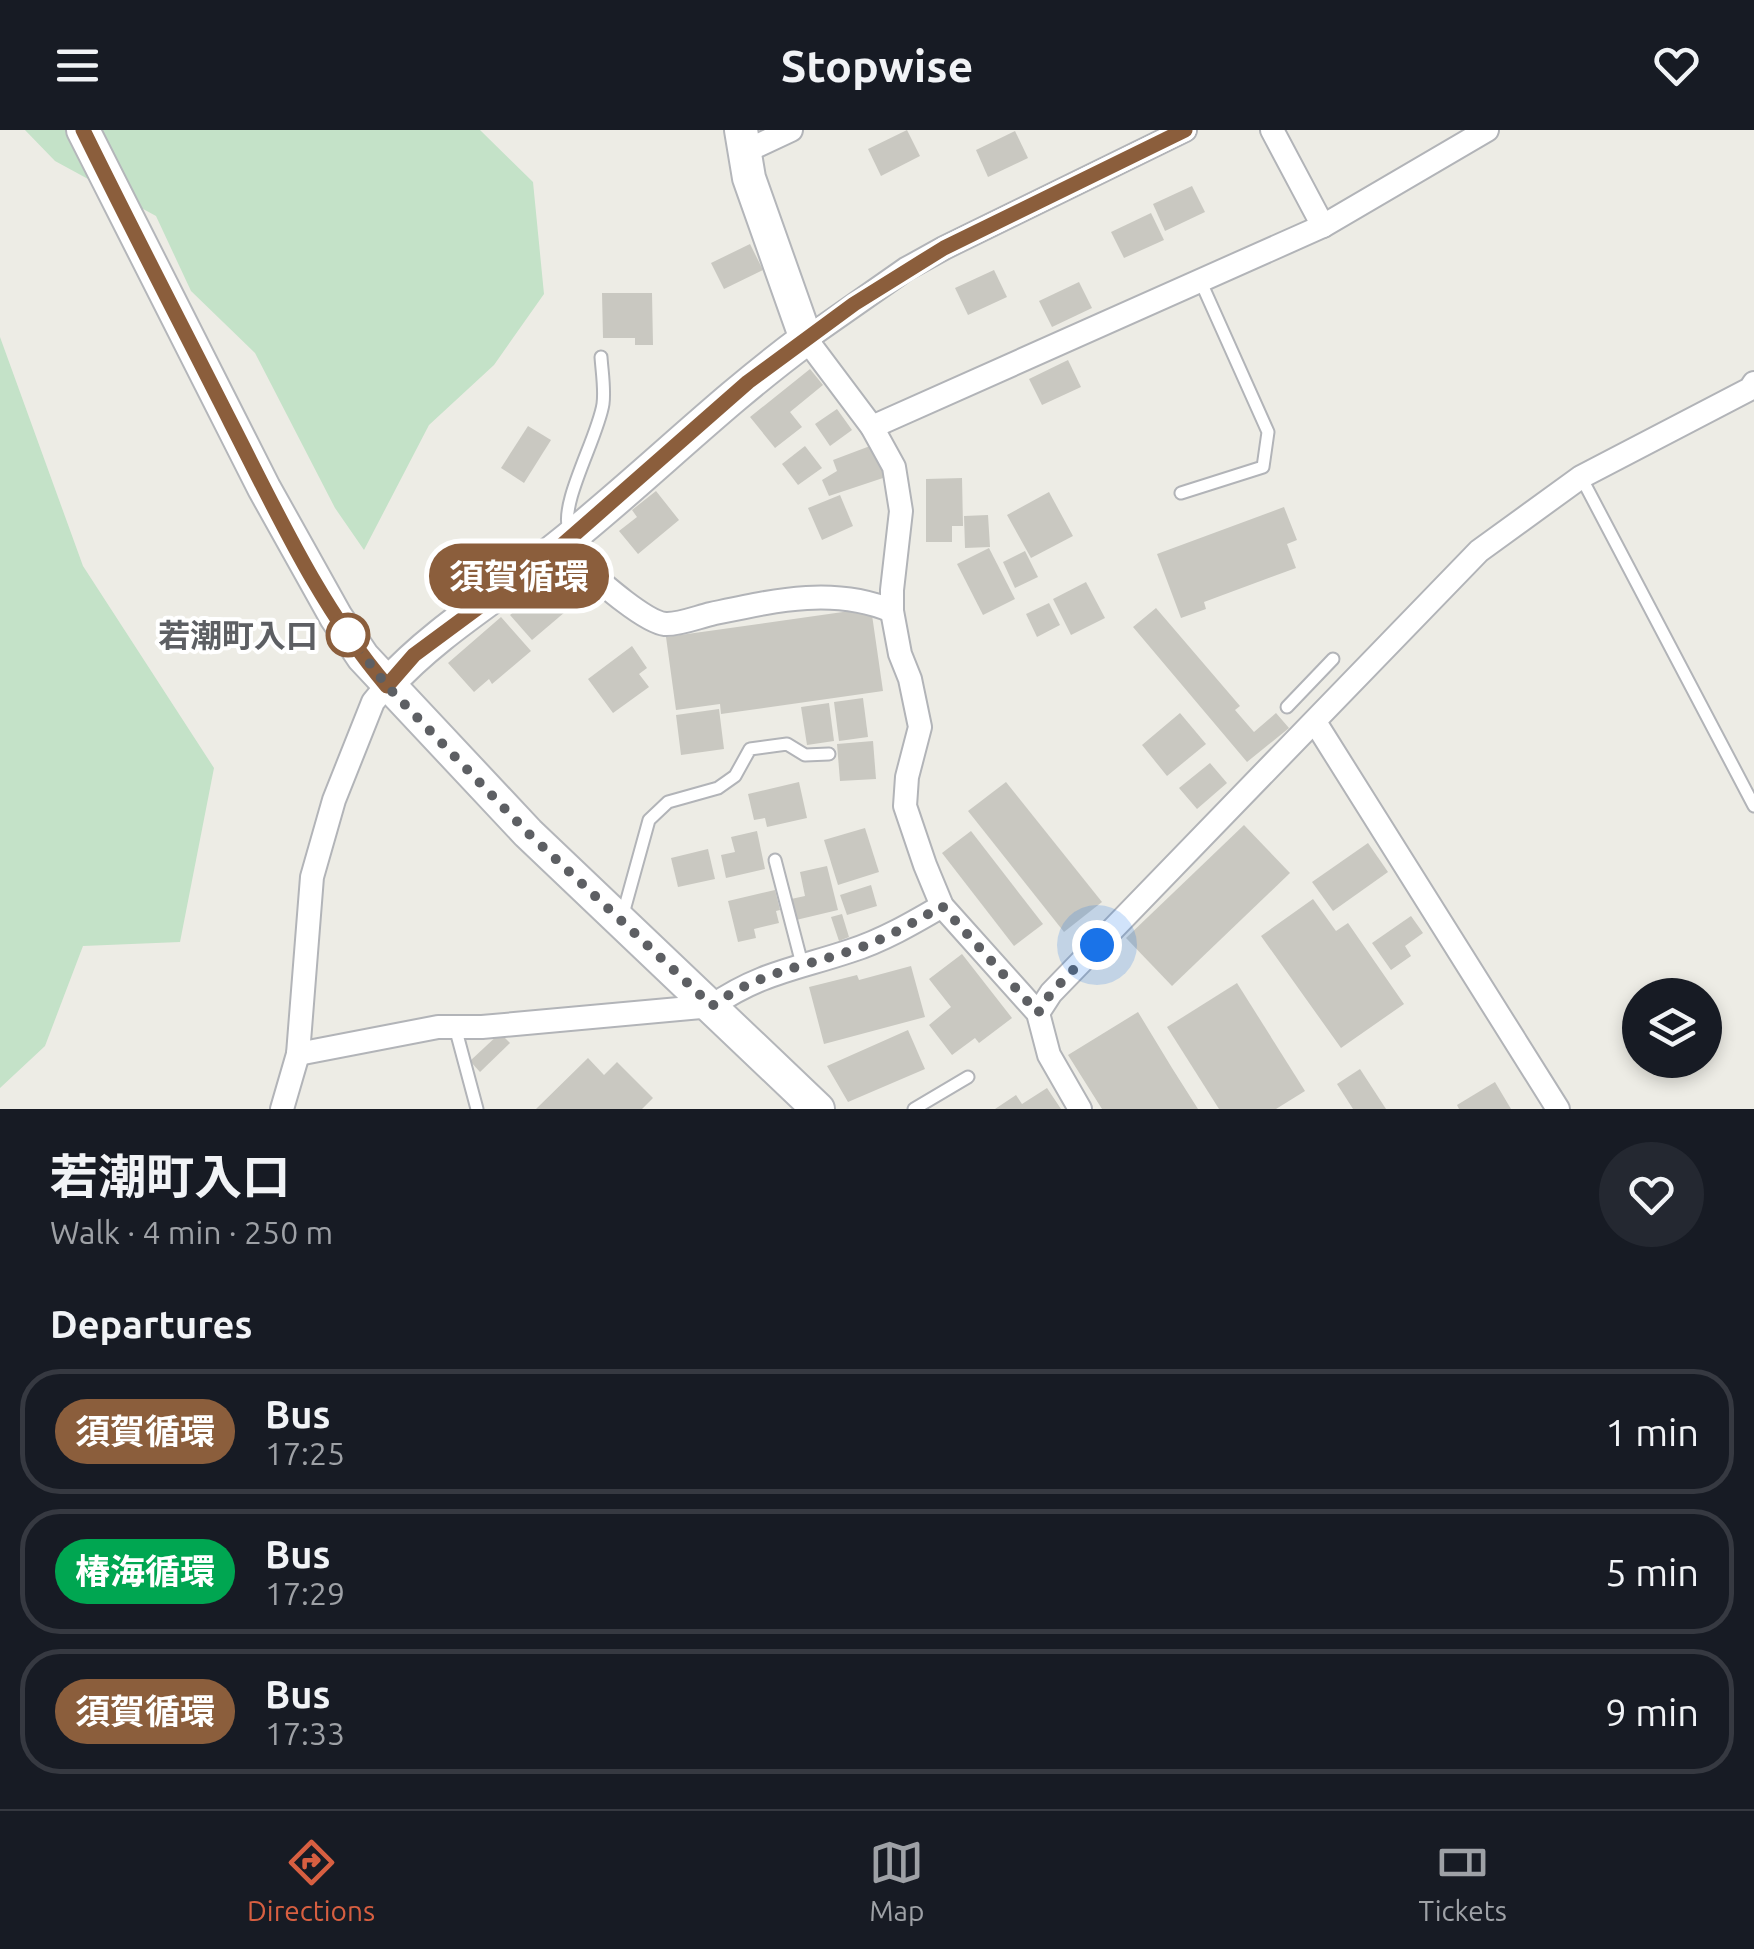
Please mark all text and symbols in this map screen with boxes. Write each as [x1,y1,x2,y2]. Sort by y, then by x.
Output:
icon: menu [50,38,105,93]
icon: heart [1649,38,1704,93]
text: Stopwise [781,40,973,91]
line badge: 須賀循環 [449,544,589,608]
text: 須賀循環 [449,556,589,596]
marker: 若潮町入口 [327,614,369,656]
place label: 若潮町入口 [158,617,318,653]
your location [1072,920,1122,970]
map controls [1622,978,1722,1078]
button: layers [1622,978,1722,1078]
button: heart [1599,1142,1704,1247]
text: 若潮町入口 [50,1149,290,1203]
text: Walk · 4 min · 250 m [50,1214,333,1250]
text: Departures [50,1303,252,1345]
text: Bus [265,1393,330,1435]
text: 須賀循環 [75,1411,215,1451]
text: 1 min [1605,1411,1699,1453]
text: 17:25 [265,1435,345,1471]
text: Bus [265,1533,330,1575]
text: 椿海循環 [75,1551,215,1591]
text: 5 min [1605,1551,1699,1593]
text: 17:29 [265,1575,345,1611]
text: Bus [265,1673,330,1715]
text: 須賀循環 [75,1691,215,1731]
text: 9 min [1605,1691,1699,1733]
text: 17:33 [265,1715,345,1751]
tab: Directions [247,1835,375,1926]
tab: Map [869,1835,924,1926]
tab: Tickets [1419,1835,1507,1926]

